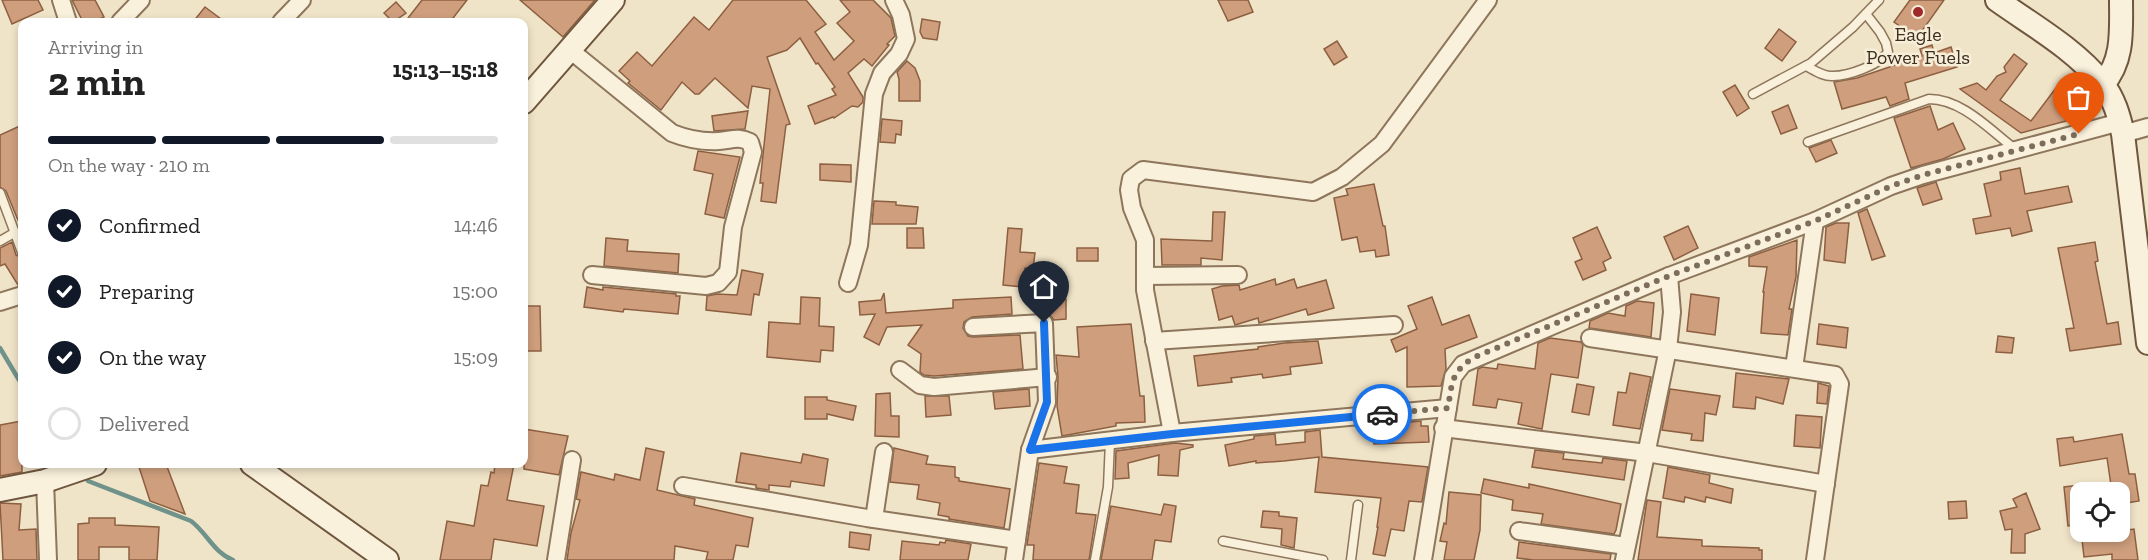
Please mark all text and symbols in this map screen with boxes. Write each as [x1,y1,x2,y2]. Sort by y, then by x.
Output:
marker: Eagle Power Fuels [1911,5,1925,19]
place label: Eagle Power Fuels [1866,22,1970,69]
text: Arriving in [48,35,143,59]
text: 15:13–15:18 [392,56,498,83]
text: 2 min [48,58,145,105]
pin [2053,72,2104,134]
icon: bag [2062,81,2095,114]
text: On the way · 210 m [48,153,210,177]
icon: check [48,209,81,242]
text: Confirmed [99,212,200,239]
text: 14:46 [454,213,498,237]
pin [1018,261,1069,323]
icon: home [1027,270,1060,303]
icon: check [48,275,81,308]
text: Preparing [99,278,194,305]
text: 15:00 [453,279,498,303]
icon: check [48,341,81,374]
text: On the way [99,344,206,371]
text: 15:09 [453,345,498,369]
courier [1352,384,1412,444]
icon: car [1366,398,1399,431]
text: Delivered [99,410,189,437]
map controls [2070,482,2130,542]
button: locate [2070,482,2130,542]

